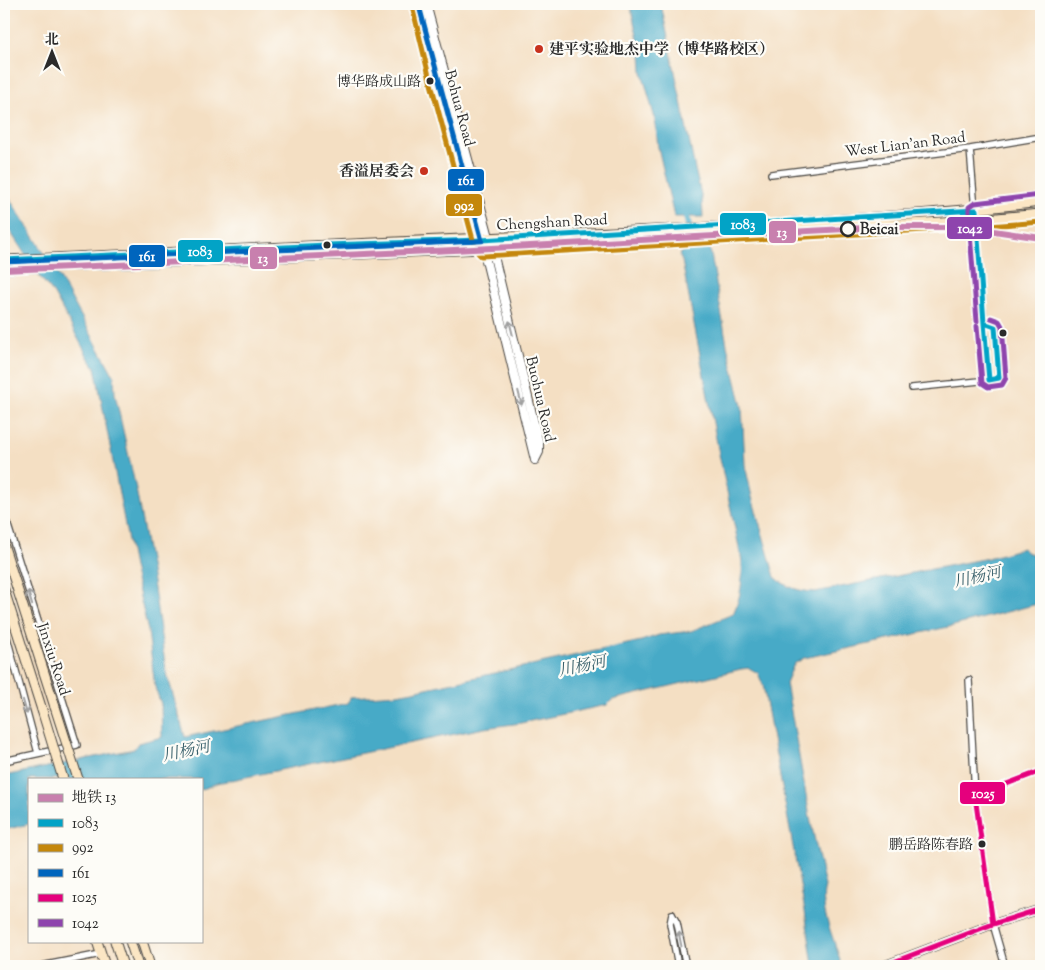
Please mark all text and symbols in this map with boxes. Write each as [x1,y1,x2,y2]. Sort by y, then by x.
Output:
north arrow [28,28,78,78]
text: 北 [45,31,59,51]
place label: 建平实验地杰中学（博华路校区） [549,40,774,61]
marker: 建平实验地杰中学（博华路校区） [533,43,545,55]
street label: Bohua Road [438,68,479,150]
place label: 博华路成山路 [337,73,421,93]
marker: 博华路成山路 [425,76,435,86]
street label: West Lian'an Road [844,128,967,163]
place label: 香溢居委会 [339,162,414,183]
marker: 香溢居委会 [418,165,430,177]
line badge: 161 [447,168,485,192]
text: 161 [458,172,474,192]
line badge: 992 [445,193,483,217]
text: 992 [454,197,475,217]
street label: Chengshan Road [496,210,609,237]
line badge: 1083 [719,212,767,236]
text: 1083 [731,216,756,236]
line badge: 1042 [946,216,993,240]
line badge: 13 [768,220,797,244]
place label: Beicai [860,220,899,241]
text: 1042 [958,220,983,240]
marker: Beicai [840,221,856,237]
text: 13 [777,224,788,244]
line badge: 1083 [177,239,224,263]
unlabelled marker [322,240,332,250]
text: 1083 [188,243,213,263]
line badge: 161 [128,244,166,268]
line badge: 13 [249,246,278,270]
text: 161 [139,248,155,268]
text: 13 [258,250,269,270]
one-way arrow [506,321,515,337]
unlabelled marker [998,328,1008,338]
street label: Buohua Road [519,354,560,445]
one-way arrow [516,390,525,406]
water label: 川杨河 [952,561,1006,595]
one-way arrow [25,591,35,607]
street label: Jinxiu Road [31,619,74,699]
water label: 川杨河 [557,651,611,684]
one-way arrow [21,699,30,715]
water label: 川杨河 [161,736,215,769]
legend [28,778,202,942]
line badge: 1025 [959,781,1006,805]
text: 1025 [971,785,995,805]
text: 地铁 13 [72,788,116,809]
text: 1083 [72,814,98,835]
place label: 鹏岳路陈春路 [889,836,973,856]
text: 992 [72,838,94,859]
marker: 鹏岳路陈春路 [977,839,987,849]
text: 161 [72,864,90,885]
text: 1025 [72,888,97,909]
text: 1042 [72,914,99,935]
one-way arrow [675,932,685,948]

